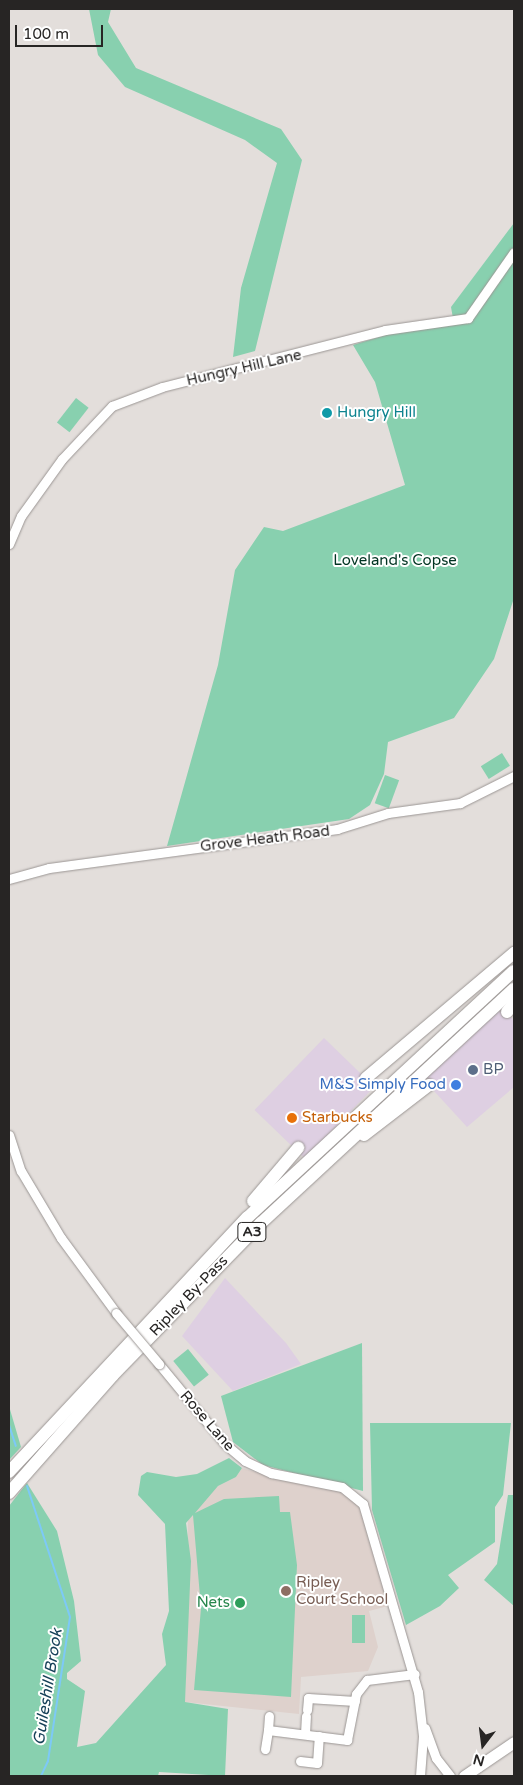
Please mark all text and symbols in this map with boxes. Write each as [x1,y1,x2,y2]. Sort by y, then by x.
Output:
scale bar [18,15,105,47]
text: 100 m [23,25,69,43]
street label: Hungry Hill Lane [185,346,303,390]
place label: Hungry Hill [337,404,416,422]
marker: Hungry Hill [321,407,333,419]
park label: Loveland's Copse [333,552,457,570]
street label: Grove Heath Road [199,822,331,856]
place label: BP [483,1061,503,1079]
marker: BP [467,1064,479,1076]
place label: M&S Simply Food [319,1076,446,1094]
marker: M&S Simply Food [450,1079,462,1091]
place label: Starbucks [302,1109,373,1127]
marker: Starbucks [286,1112,298,1124]
road number: A3 [237,1220,267,1244]
street label: Ripley By-Pass [146,1252,232,1340]
street label: Rose Lane [176,1387,238,1455]
place label: Ripley Court School [296,1573,388,1608]
marker: Ripley Court School [280,1585,292,1597]
place label: Nets [197,1594,230,1612]
marker: Nets [234,1597,246,1609]
water label: Guileshill Brook [29,1627,67,1747]
north arrow [458,1720,508,1770]
text: N [471,1750,487,1770]

